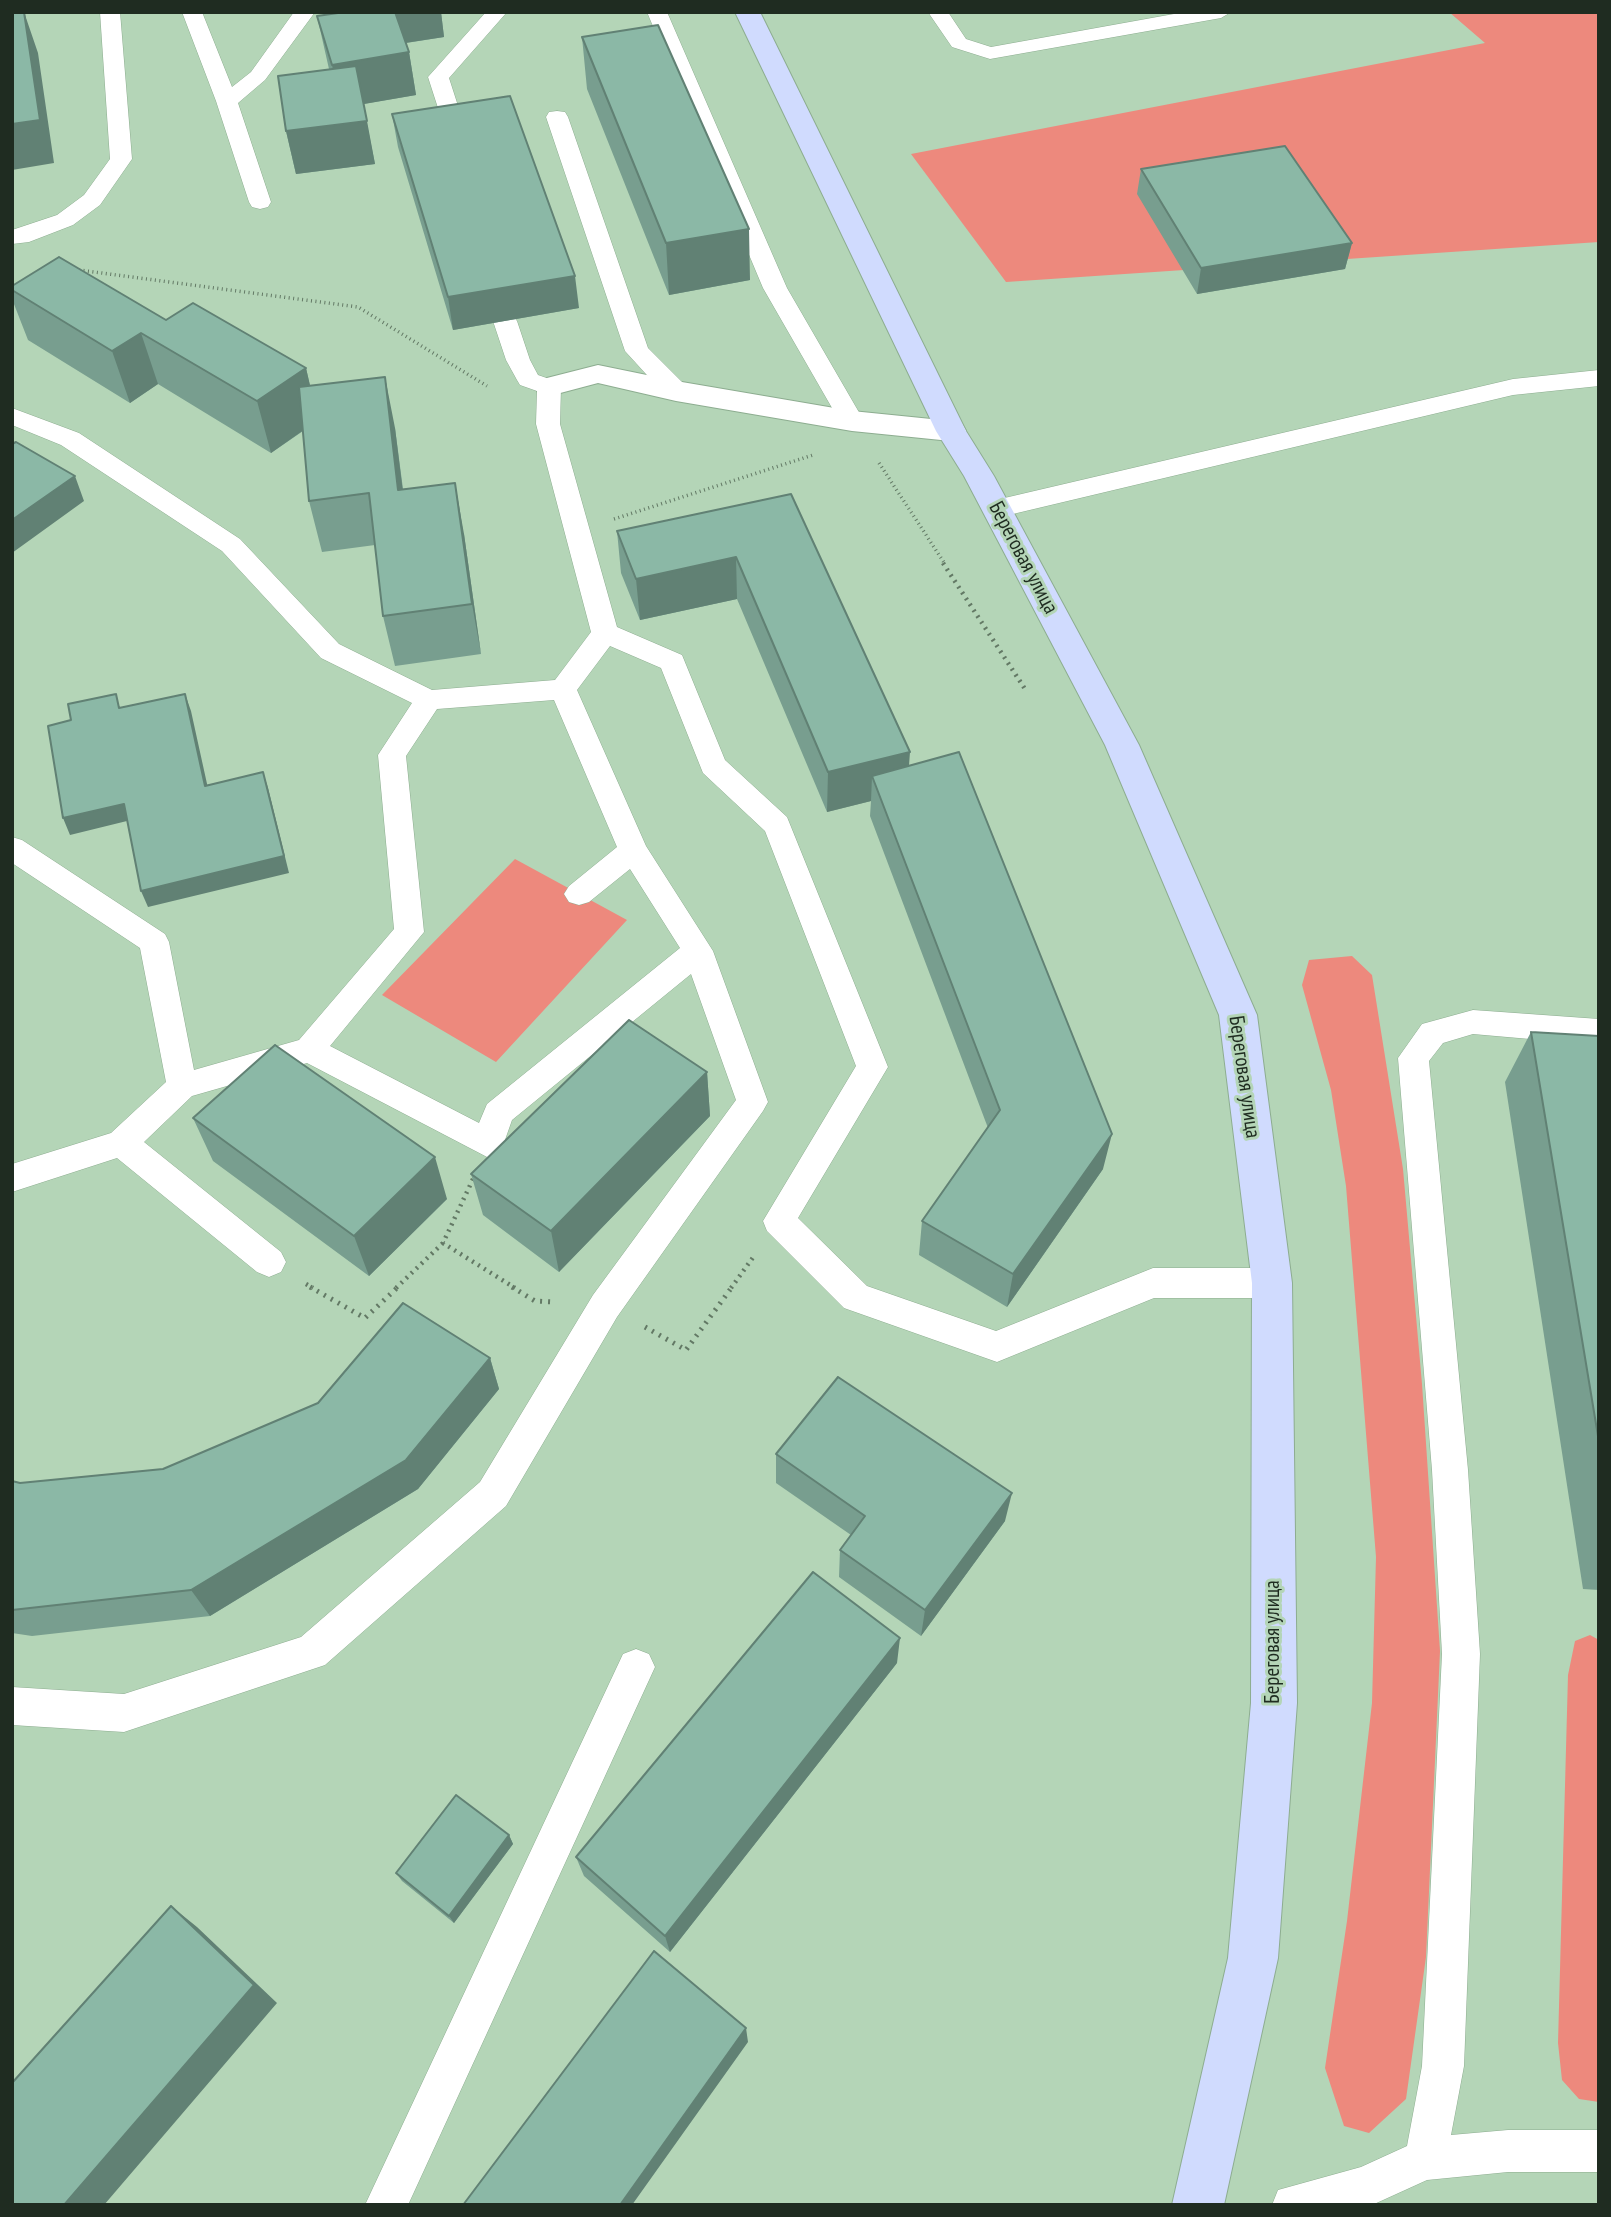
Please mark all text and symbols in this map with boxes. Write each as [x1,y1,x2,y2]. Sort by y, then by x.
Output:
street label: Береговая улица [983,498,1063,618]
street label: Береговая улица [1223,1014,1265,1140]
street label: Береговая улица [1260,1580,1286,1704]

